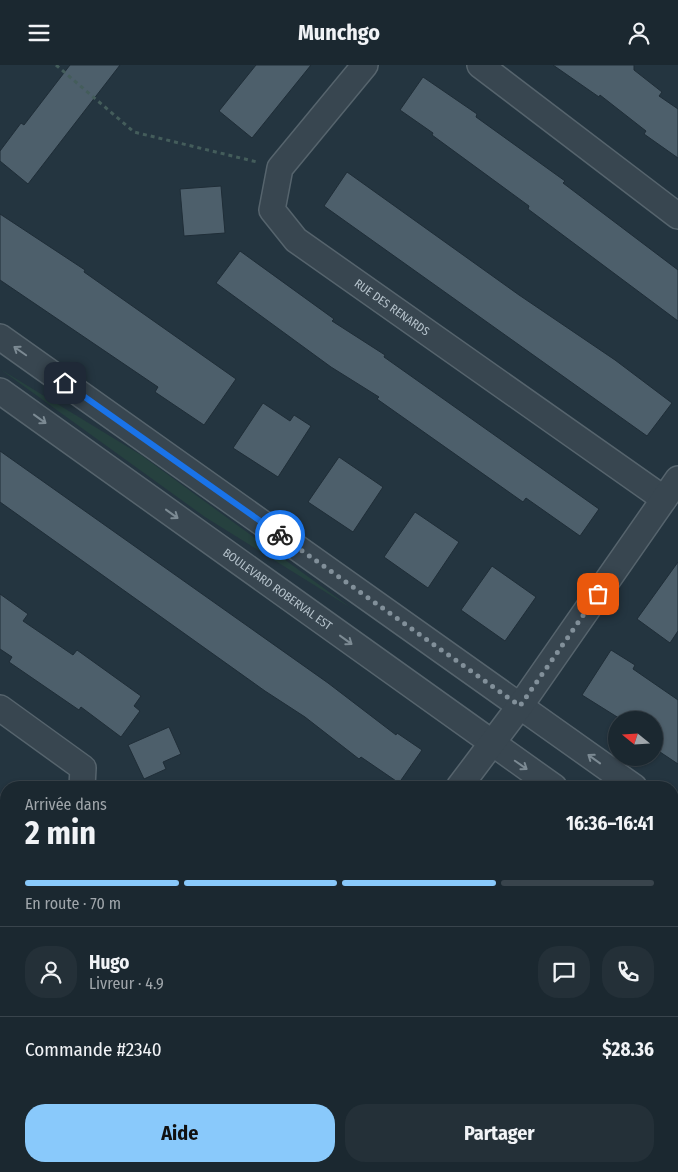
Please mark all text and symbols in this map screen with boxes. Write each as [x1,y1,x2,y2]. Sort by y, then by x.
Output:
icon: menu [25,19,53,47]
text: Munchgo [298,19,380,46]
icon: person [625,19,653,47]
street label: RUE DES RENARDS [352,276,432,339]
one-way arrow [13,346,27,356]
pin [44,362,86,404]
icon: home [51,369,79,397]
one-way arrow [32,414,46,424]
one-way arrow [164,509,178,519]
courier [255,510,305,560]
icon: bike [266,521,294,549]
street label: BOULEVARD ROBERVAL EST [220,546,335,633]
pin [577,573,619,615]
icon: bag [584,580,612,608]
one-way arrow [339,634,352,645]
north arrow [608,711,662,766]
map controls [608,711,663,766]
one-way arrow [588,754,602,764]
one-way arrow [514,760,528,770]
text: Arrivée dans [25,795,107,814]
text: 16:36–16:41 [566,812,654,835]
text: 2 min [25,814,96,852]
text: En route · 70 m [25,894,121,913]
button: person [25,946,77,998]
button: chat [538,946,590,998]
button: phone [602,946,654,998]
text: Hugo [89,951,129,974]
text: Livreur · 4.9 [89,974,164,993]
text: Commande #2340 [25,1038,162,1061]
text: $28.36 [602,1038,654,1061]
button: Aide [25,1104,335,1162]
button: Partager [345,1104,654,1162]

